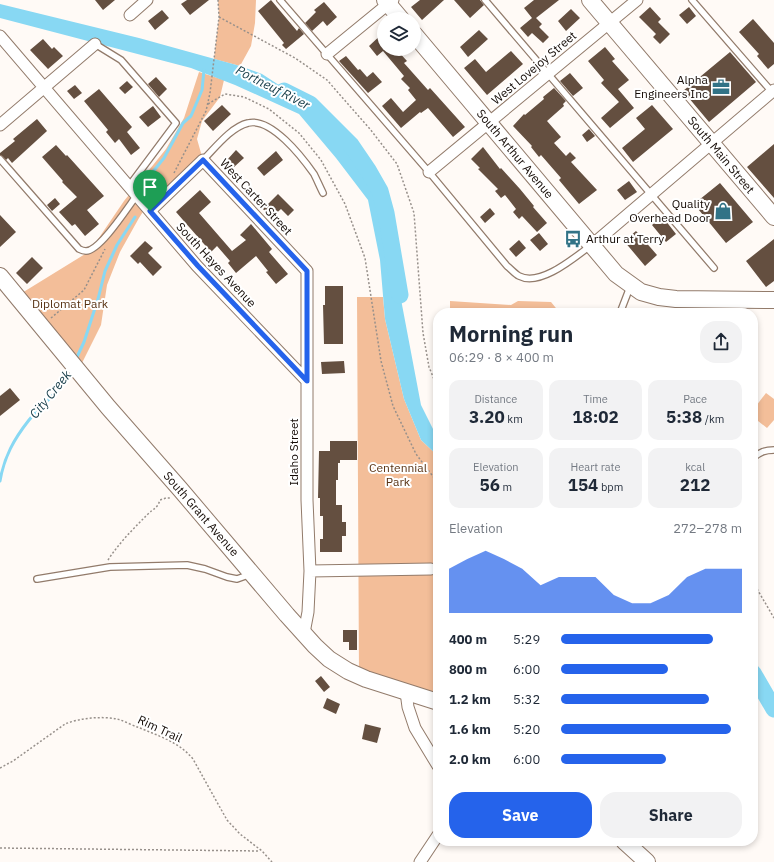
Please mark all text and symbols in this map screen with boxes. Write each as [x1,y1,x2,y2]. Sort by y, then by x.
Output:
map controls [377,12,421,56]
button: layers [377,12,421,56]
street label: West Lovejoy Street [488,28,579,108]
water label: Portneuf River [233,61,314,114]
place label: Alpha Engineers Inc [634,72,709,101]
office icon: Alpha Engineers Inc [711,77,731,97]
street label: South Arthur Avenue [474,106,557,202]
street label: South Main Street [685,113,758,196]
street label: West Carter Street [217,155,296,238]
pin [133,170,167,211]
icon: arrive [139,176,161,198]
place label: Quality Overhead Door [629,196,711,225]
shop icon: Quality Overhead Door [713,201,733,221]
street label: South Hayes Avenue [173,219,260,310]
bus stop icon: Arthur at Terry [563,229,583,249]
place label: Arthur at Terry [586,231,664,246]
park label: Diplomat Park [32,296,109,311]
text: Morning run [449,319,573,348]
button: share [700,321,742,363]
text: 06:29 · 8 × 400 m [449,349,554,366]
water label: City Creek [26,367,75,422]
text: Distance [474,392,517,406]
text: Time [583,392,608,406]
text: Pace [683,392,707,406]
text: 3.20 [469,406,505,428]
text: 18:02 [572,406,619,428]
text: 5:38 [666,406,702,428]
text: km [505,412,523,426]
text: /km [702,412,724,426]
street label: Idaho Street [286,418,301,486]
park label: Centennial Park [369,460,427,489]
text: Elevation [473,460,519,474]
text: Heart rate [571,460,620,474]
text: kcal [685,460,705,474]
street label: South Grant Avenue [160,468,243,559]
text: 56 [480,474,500,496]
text: 154 [568,474,598,496]
text: 212 [680,474,710,496]
text: m [500,480,512,494]
text: bpm [598,480,623,494]
text: Elevation [449,520,503,537]
text: 272–278 m [673,520,742,537]
text: 400 m [449,631,487,648]
text: 5:29 [513,631,540,648]
text: 800 m [449,661,487,678]
text: 6:00 [513,661,540,678]
text: 1.2 km [449,691,491,708]
text: 5:32 [513,691,540,708]
street label: Rim Trail [136,712,185,745]
text: 1.6 km [449,721,491,738]
text: 5:20 [513,721,540,738]
text: 2.0 km [449,751,491,768]
text: 6:00 [513,751,540,768]
button: Save [449,792,592,838]
button: Share [600,792,742,838]

